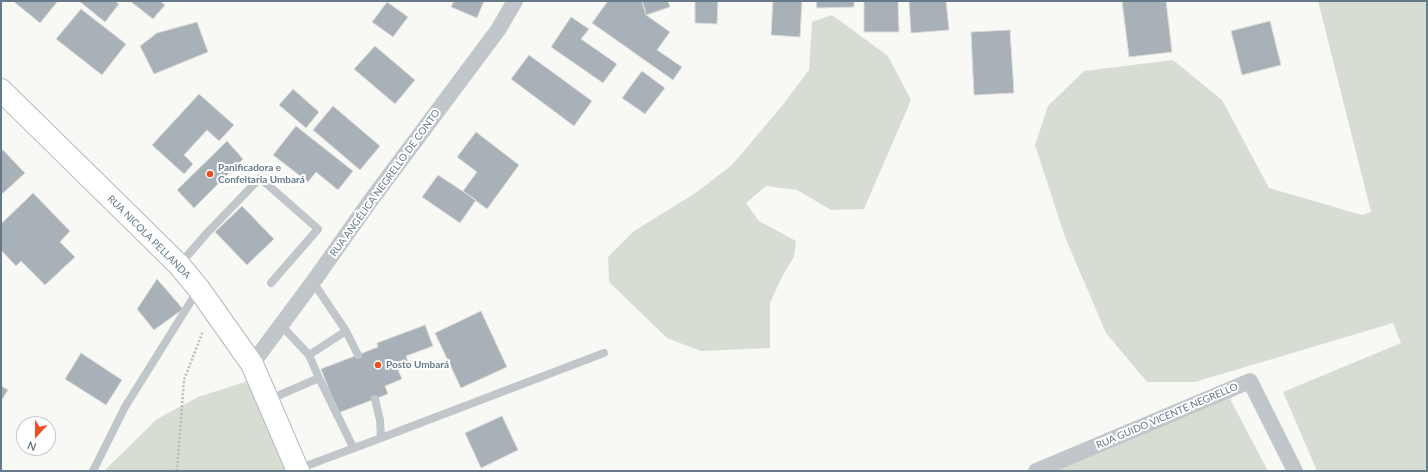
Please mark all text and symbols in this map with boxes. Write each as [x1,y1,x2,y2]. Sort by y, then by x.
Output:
street label: RUA ANGÉLICA NEGRELLO DE CONTO [328,107,442,259]
place label: Panificadora e Confeitaria Umbará [218,162,305,186]
marker: Panificadora e Confeitaria Umbará [205,169,215,179]
street label: RUA NICOLA PELLANDA [105,193,193,281]
place label: Posto Umbará [386,359,449,371]
marker: Posto Umbará [373,360,383,370]
street label: RUA GUIDO VICENTE NEGRELLO [1094,381,1240,451]
north arrow [16,416,56,456]
text: N [25,439,38,454]

